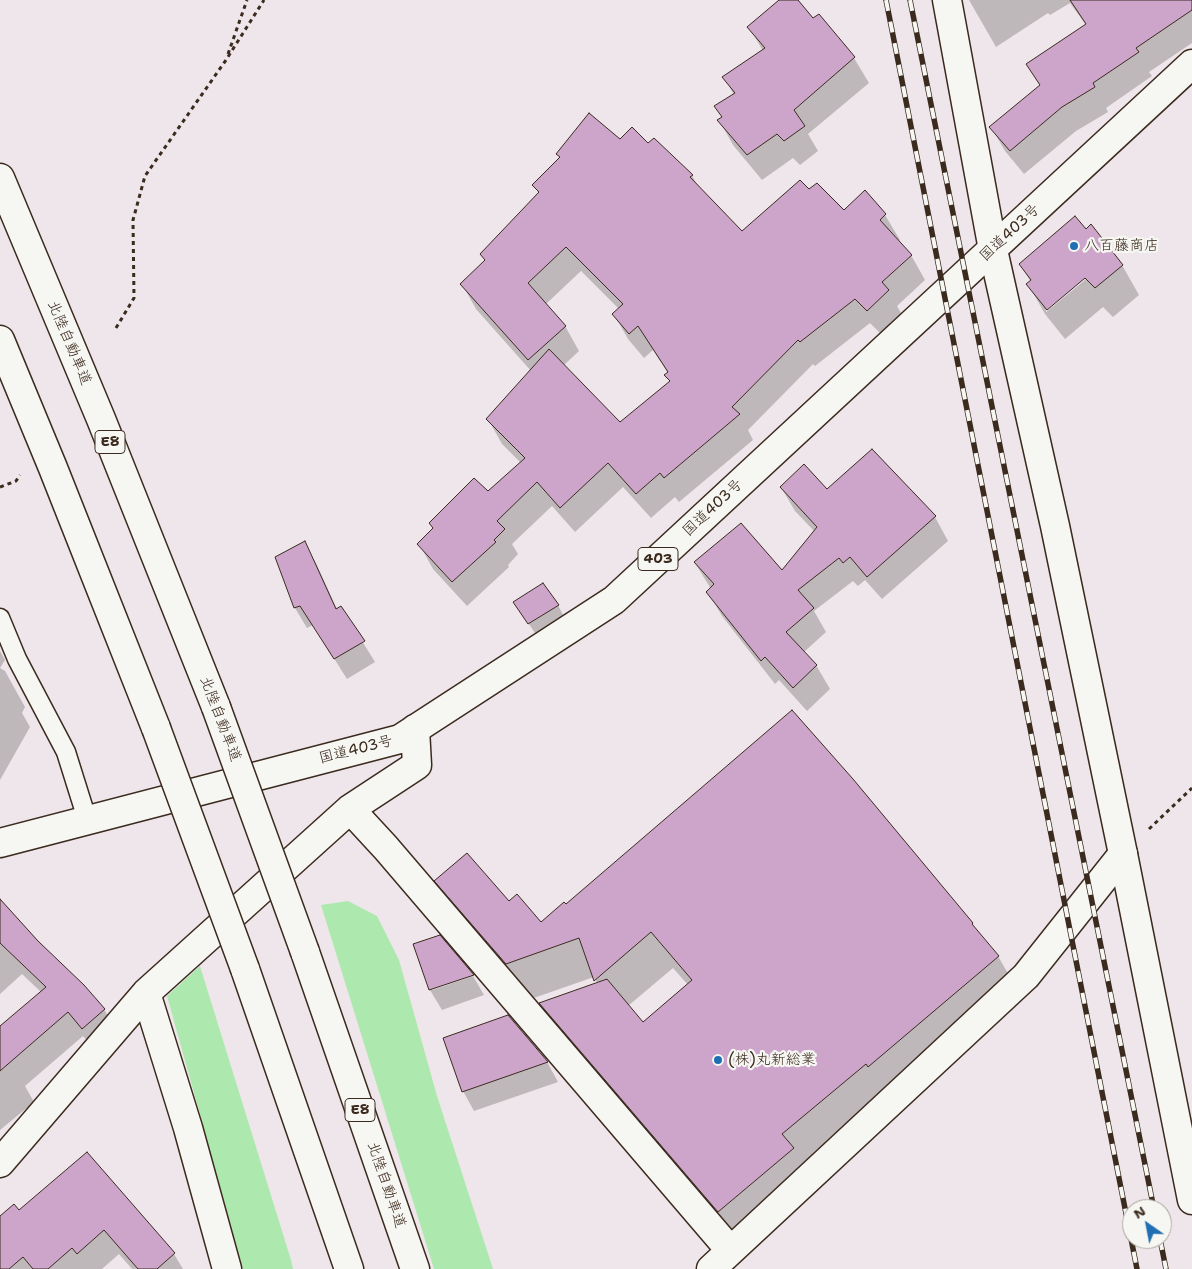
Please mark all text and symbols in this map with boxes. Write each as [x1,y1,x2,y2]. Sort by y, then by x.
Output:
street label: 国道403号 [976,201,1044,265]
place label: 八百藤商店 [1084,237,1159,255]
marker: 八百藤商店 [1068,240,1080,252]
street label: 北陸自動車道 [43,298,95,388]
road number: E8 [95,431,125,454]
street label: 国道403号 [679,476,747,540]
road number: 403 [638,548,678,570]
street label: 北陸自動車道 [195,674,245,764]
street label: 国道403号 [317,732,395,768]
place label: (株)丸新総業 [728,1051,816,1069]
marker: (株)丸新総業 [712,1054,724,1066]
road number: E8 [345,1098,375,1122]
street label: 北陸自動車道 [363,1140,409,1230]
north arrow [1122,1199,1172,1249]
text: N [1130,1202,1149,1223]

